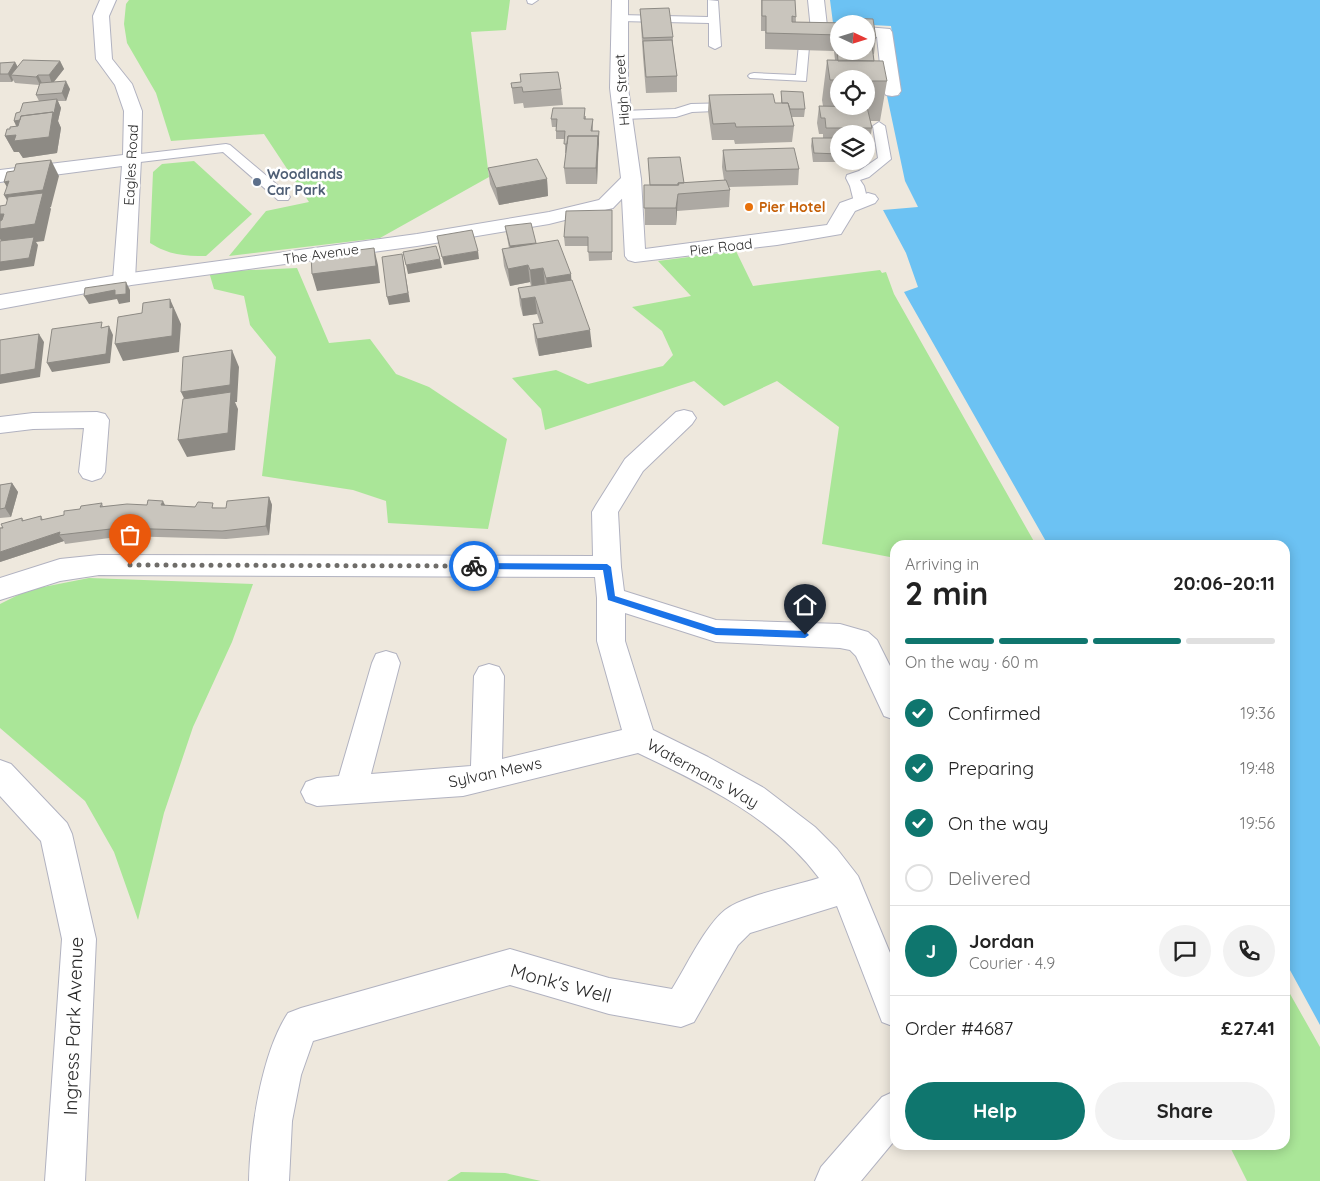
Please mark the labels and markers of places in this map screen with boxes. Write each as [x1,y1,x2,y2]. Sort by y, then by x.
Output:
place label: Woodlands Car Park [267,165,343,199]
marker: Woodlands Car Park [251,176,263,188]
place label: Pier Hotel [759,198,826,216]
marker: Pier Hotel [743,201,755,213]
pin [109,514,151,565]
pin [784,584,826,635]

